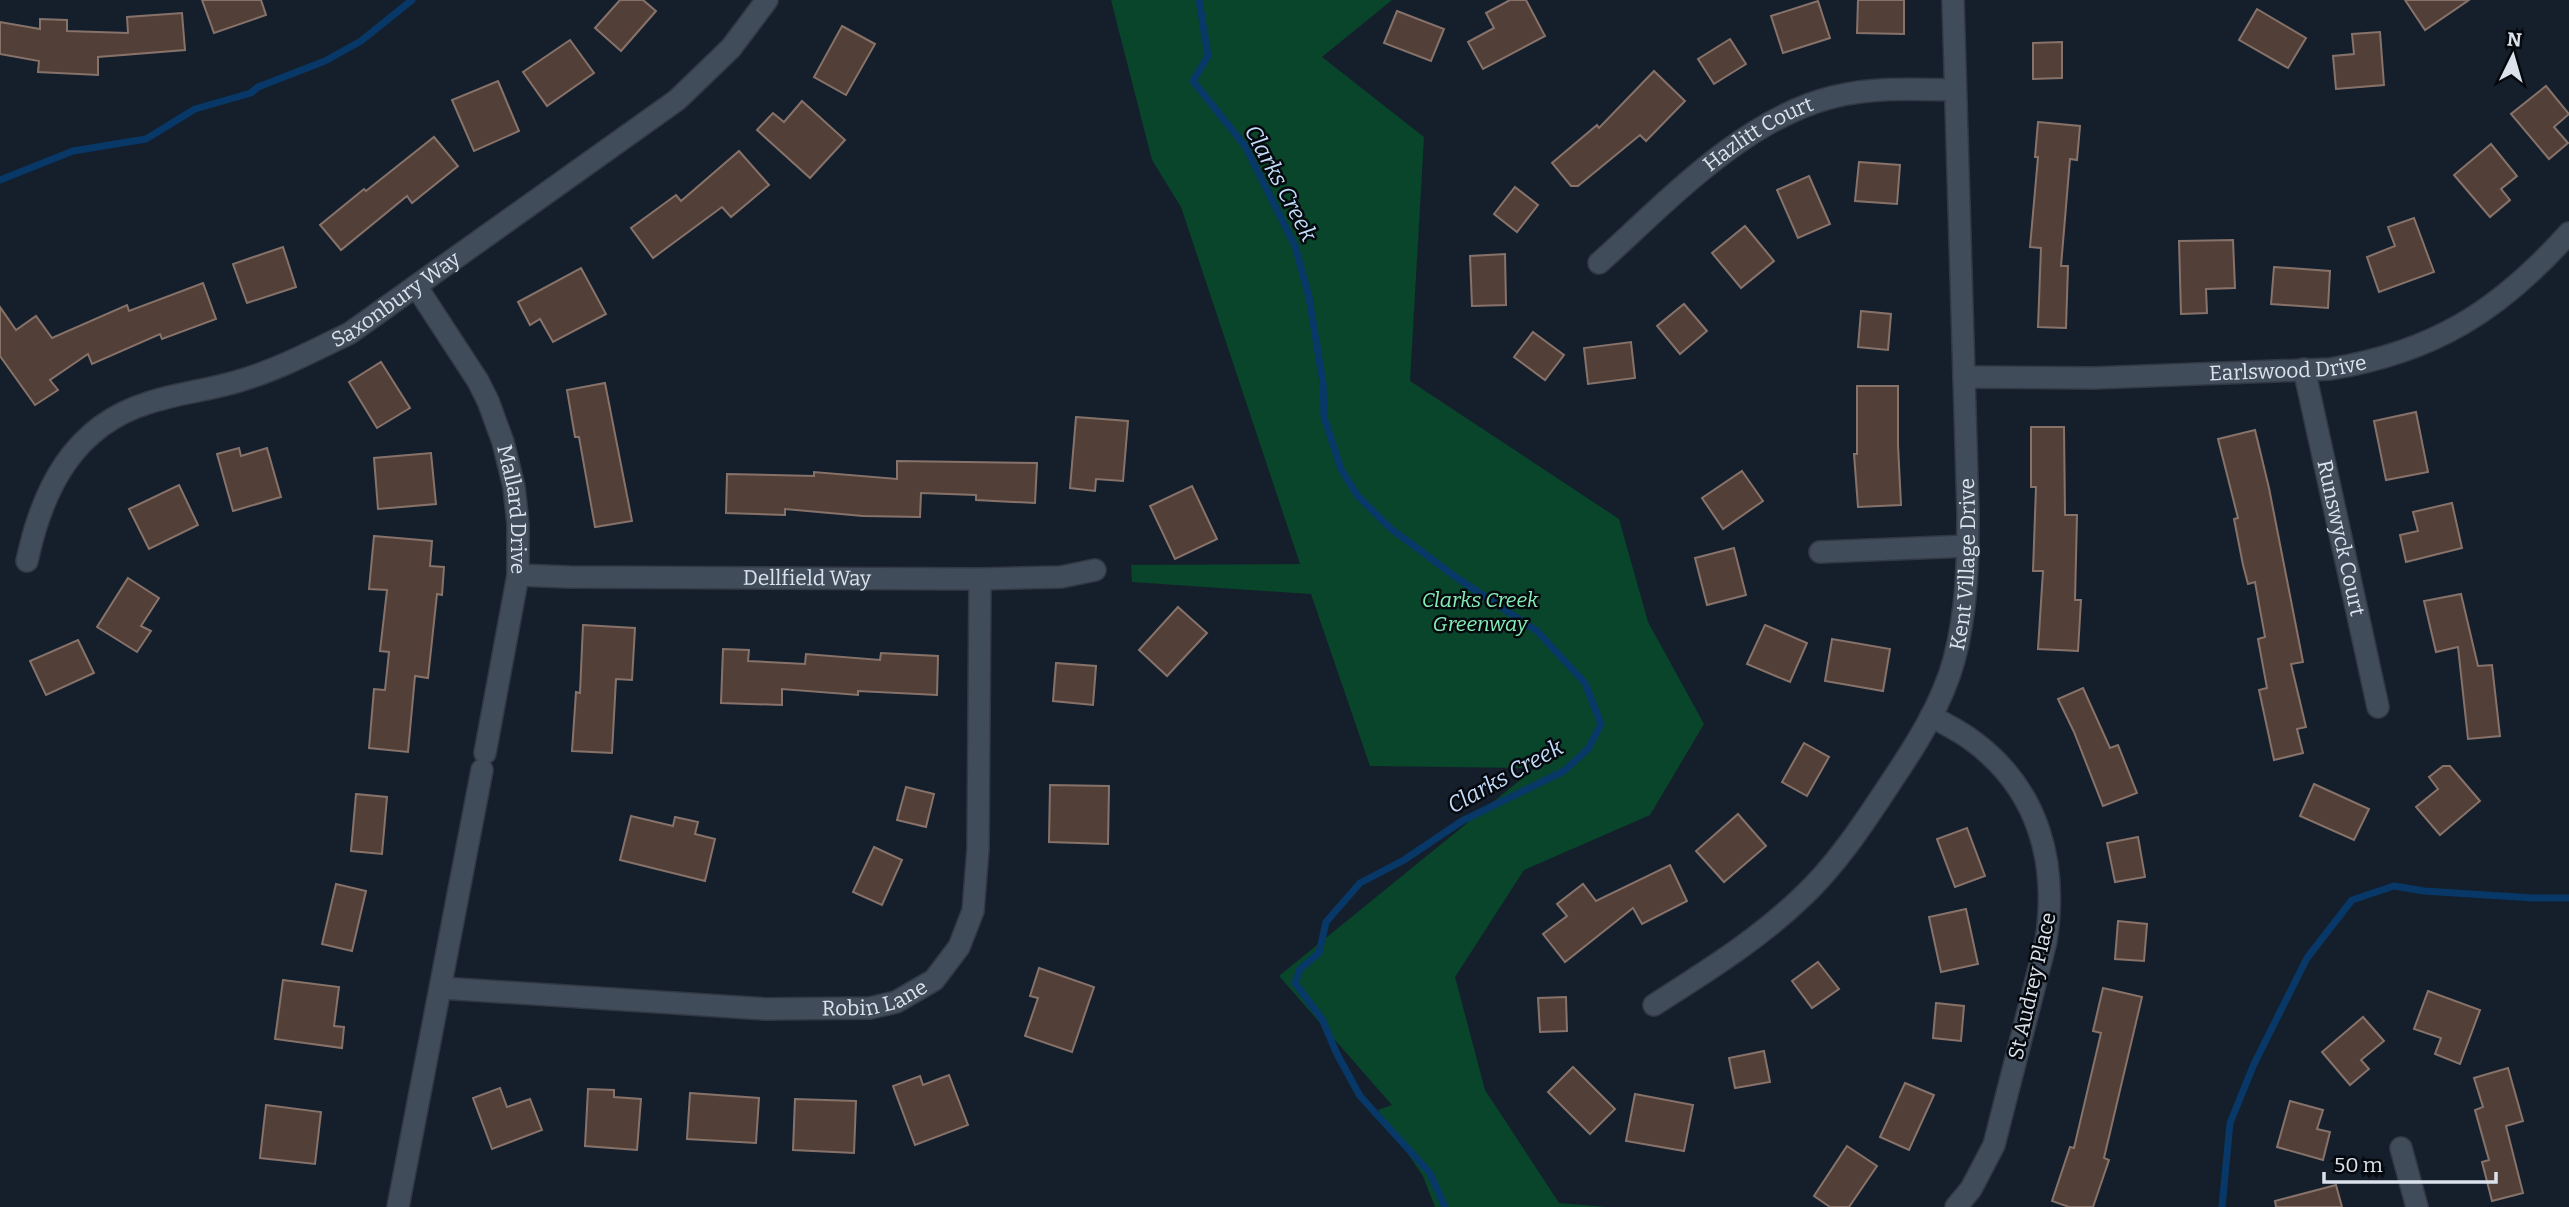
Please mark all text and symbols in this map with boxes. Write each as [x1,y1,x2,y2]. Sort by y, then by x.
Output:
north arrow [2478,21,2548,91]
text: N [2506,27,2523,52]
street label: Hazlitt Court [1698,91,1817,177]
water label: Clarks Creek [1239,120,1324,246]
street label: Saxonbury Way [327,245,466,353]
street label: Earlswood Drive [2208,349,2369,387]
street label: Mallard Drive [491,442,531,574]
street label: Runswyck Court [2311,458,2371,619]
street label: Kent Village Drive [1944,478,1981,653]
street label: Dellfield Way [743,565,872,591]
park label: Clarks Creek Greenway [1422,587,1539,637]
water label: Clarks Creek [1442,733,1568,819]
street label: St Audrey Place [2002,910,2062,1062]
street label: Robin Lane [822,974,932,1022]
scale bar [2324,1140,2496,1184]
text: 50 m [2334,1152,2383,1178]

